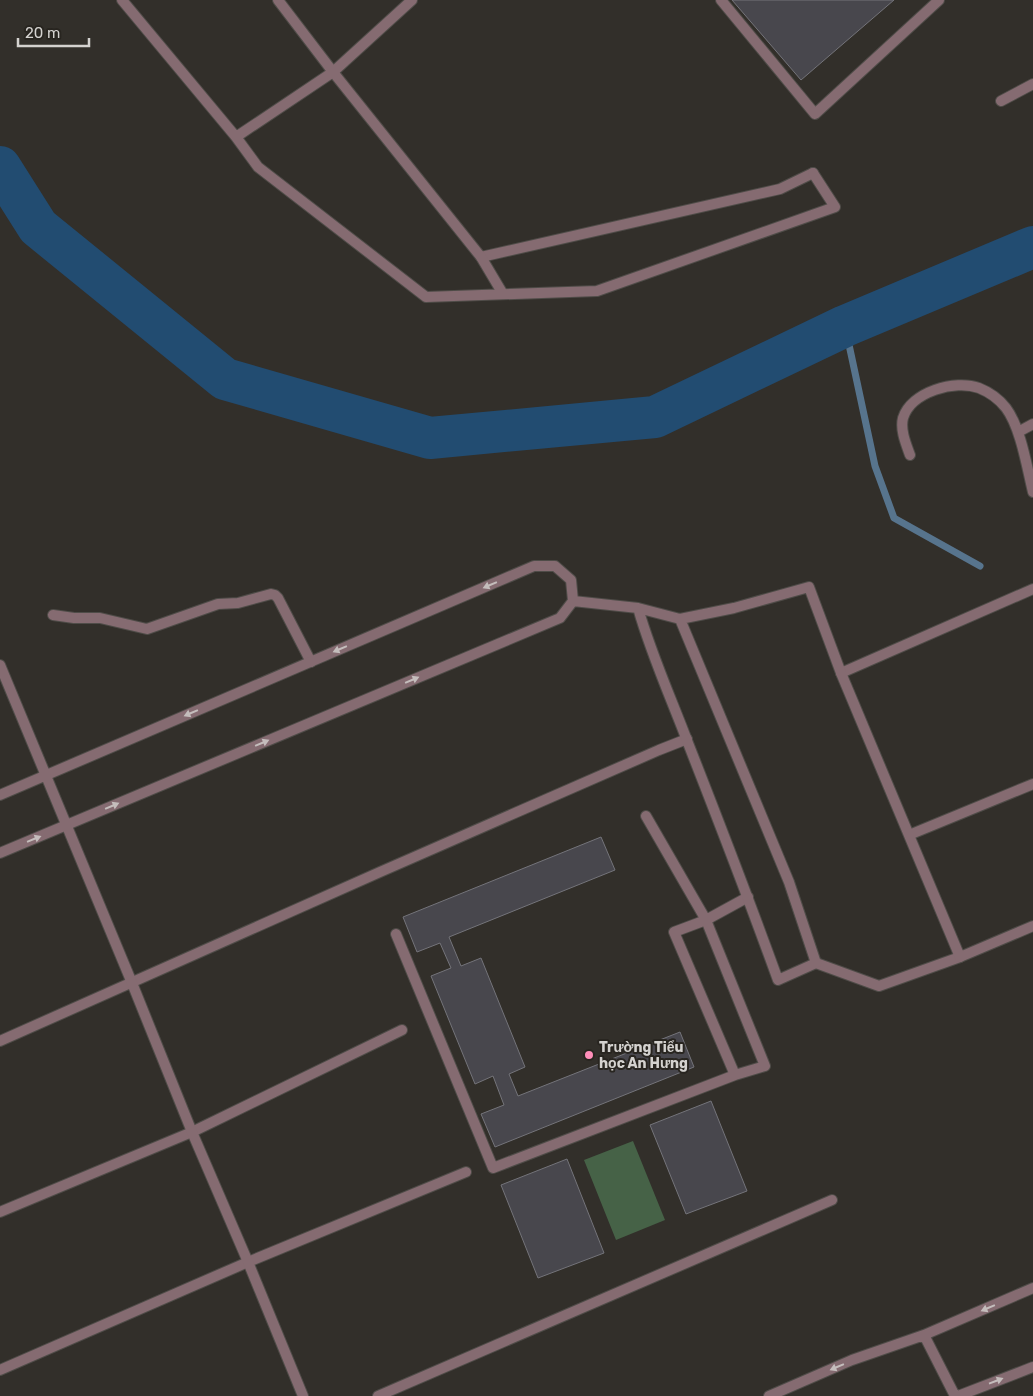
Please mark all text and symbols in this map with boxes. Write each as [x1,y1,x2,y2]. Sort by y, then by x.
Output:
scale bar [18,15,89,47]
text: 20 m [25,24,60,42]
one-way arrow [482,581,497,589]
one-way arrow [333,646,347,654]
one-way arrow [405,676,419,684]
one-way arrow [184,710,198,718]
one-way arrow [255,739,270,747]
one-way arrow [105,802,120,810]
one-way arrow [27,834,41,842]
place label: Trường Tiểu học An Hưng [599,1039,688,1072]
marker: Trường Tiểu học An Hưng [583,1049,595,1061]
one-way arrow [981,1304,995,1312]
one-way arrow [830,1363,844,1371]
one-way arrow [988,1377,1003,1385]

